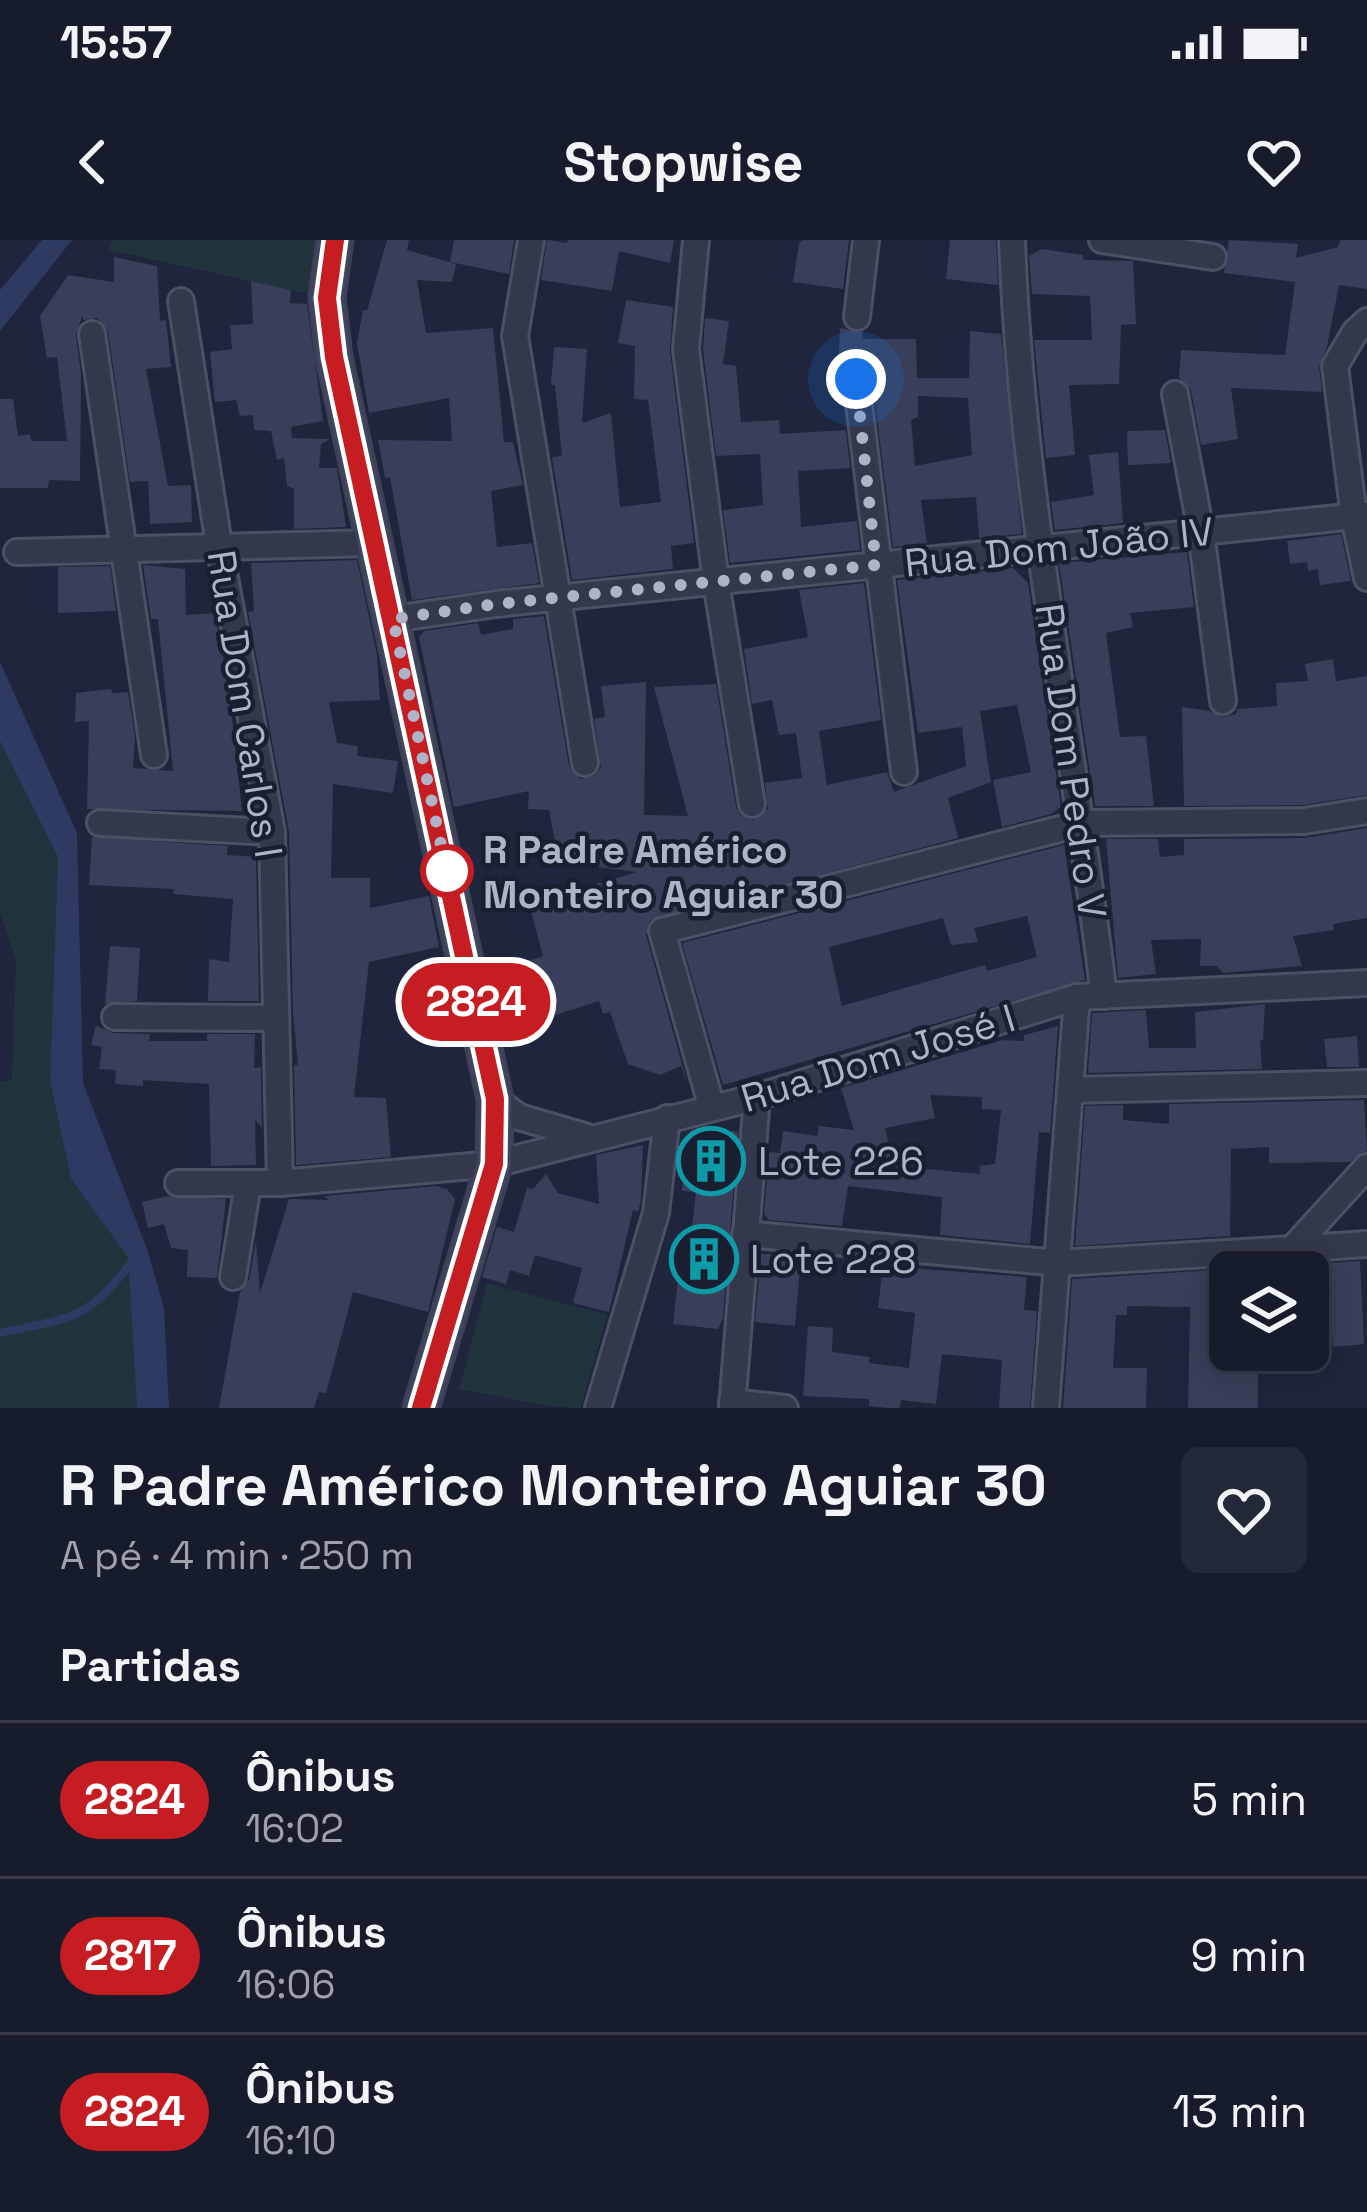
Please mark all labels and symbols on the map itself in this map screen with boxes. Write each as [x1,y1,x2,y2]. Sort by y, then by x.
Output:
your location [826,349,886,409]
street label: Rua Dom João IV [902,506,1216,588]
street label: Rua Dom Carlos I [197,547,293,861]
street label: Rua Dom Pedro V [1025,601,1117,921]
place label: R Padre Américo Monteiro Aguiar 30 [483,825,844,919]
marker: R Padre Américo Monteiro Aguiar 30 [422,846,472,896]
line badge: 2824 [392,963,560,1041]
street label: Rua Dom José I [735,993,1021,1123]
building icon: Lote 226 [676,1126,746,1196]
place label: Lote 226 [758,1137,924,1186]
building icon: Lote 228 [669,1224,739,1294]
place label: Lote 228 [750,1235,916,1284]

